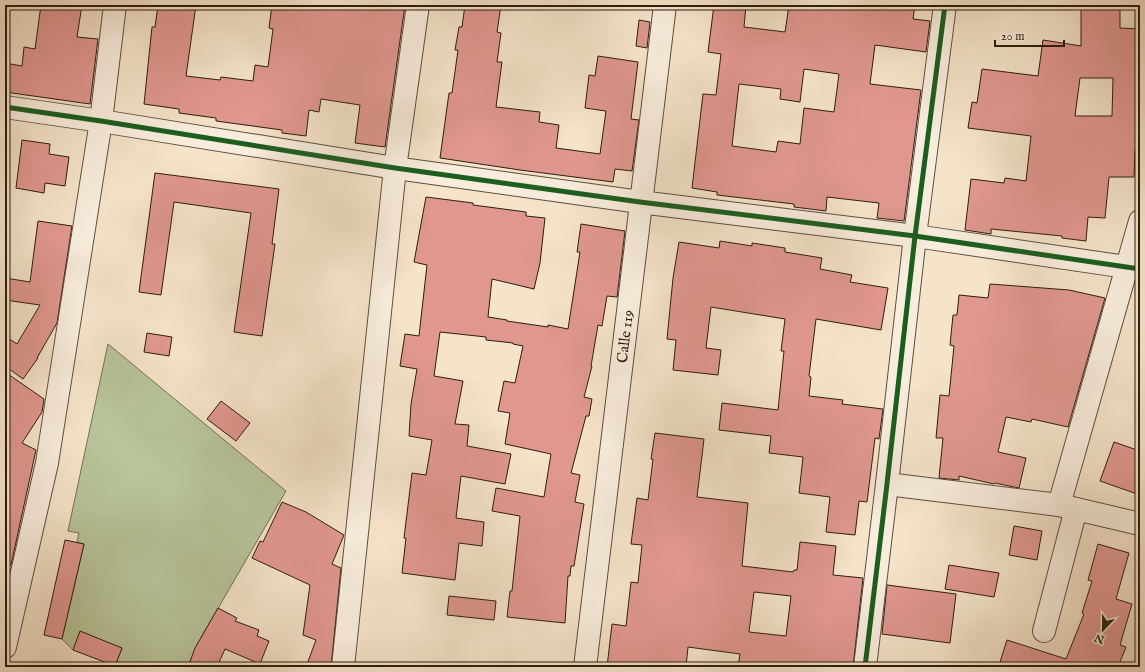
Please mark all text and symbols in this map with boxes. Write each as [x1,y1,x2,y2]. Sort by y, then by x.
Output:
scale bar [995,22,1064,48]
text: 20 m [1001,29,1024,44]
street label: Calle 119 [613,309,638,364]
north arrow [1083,610,1123,650]
text: N [1092,630,1108,647]

